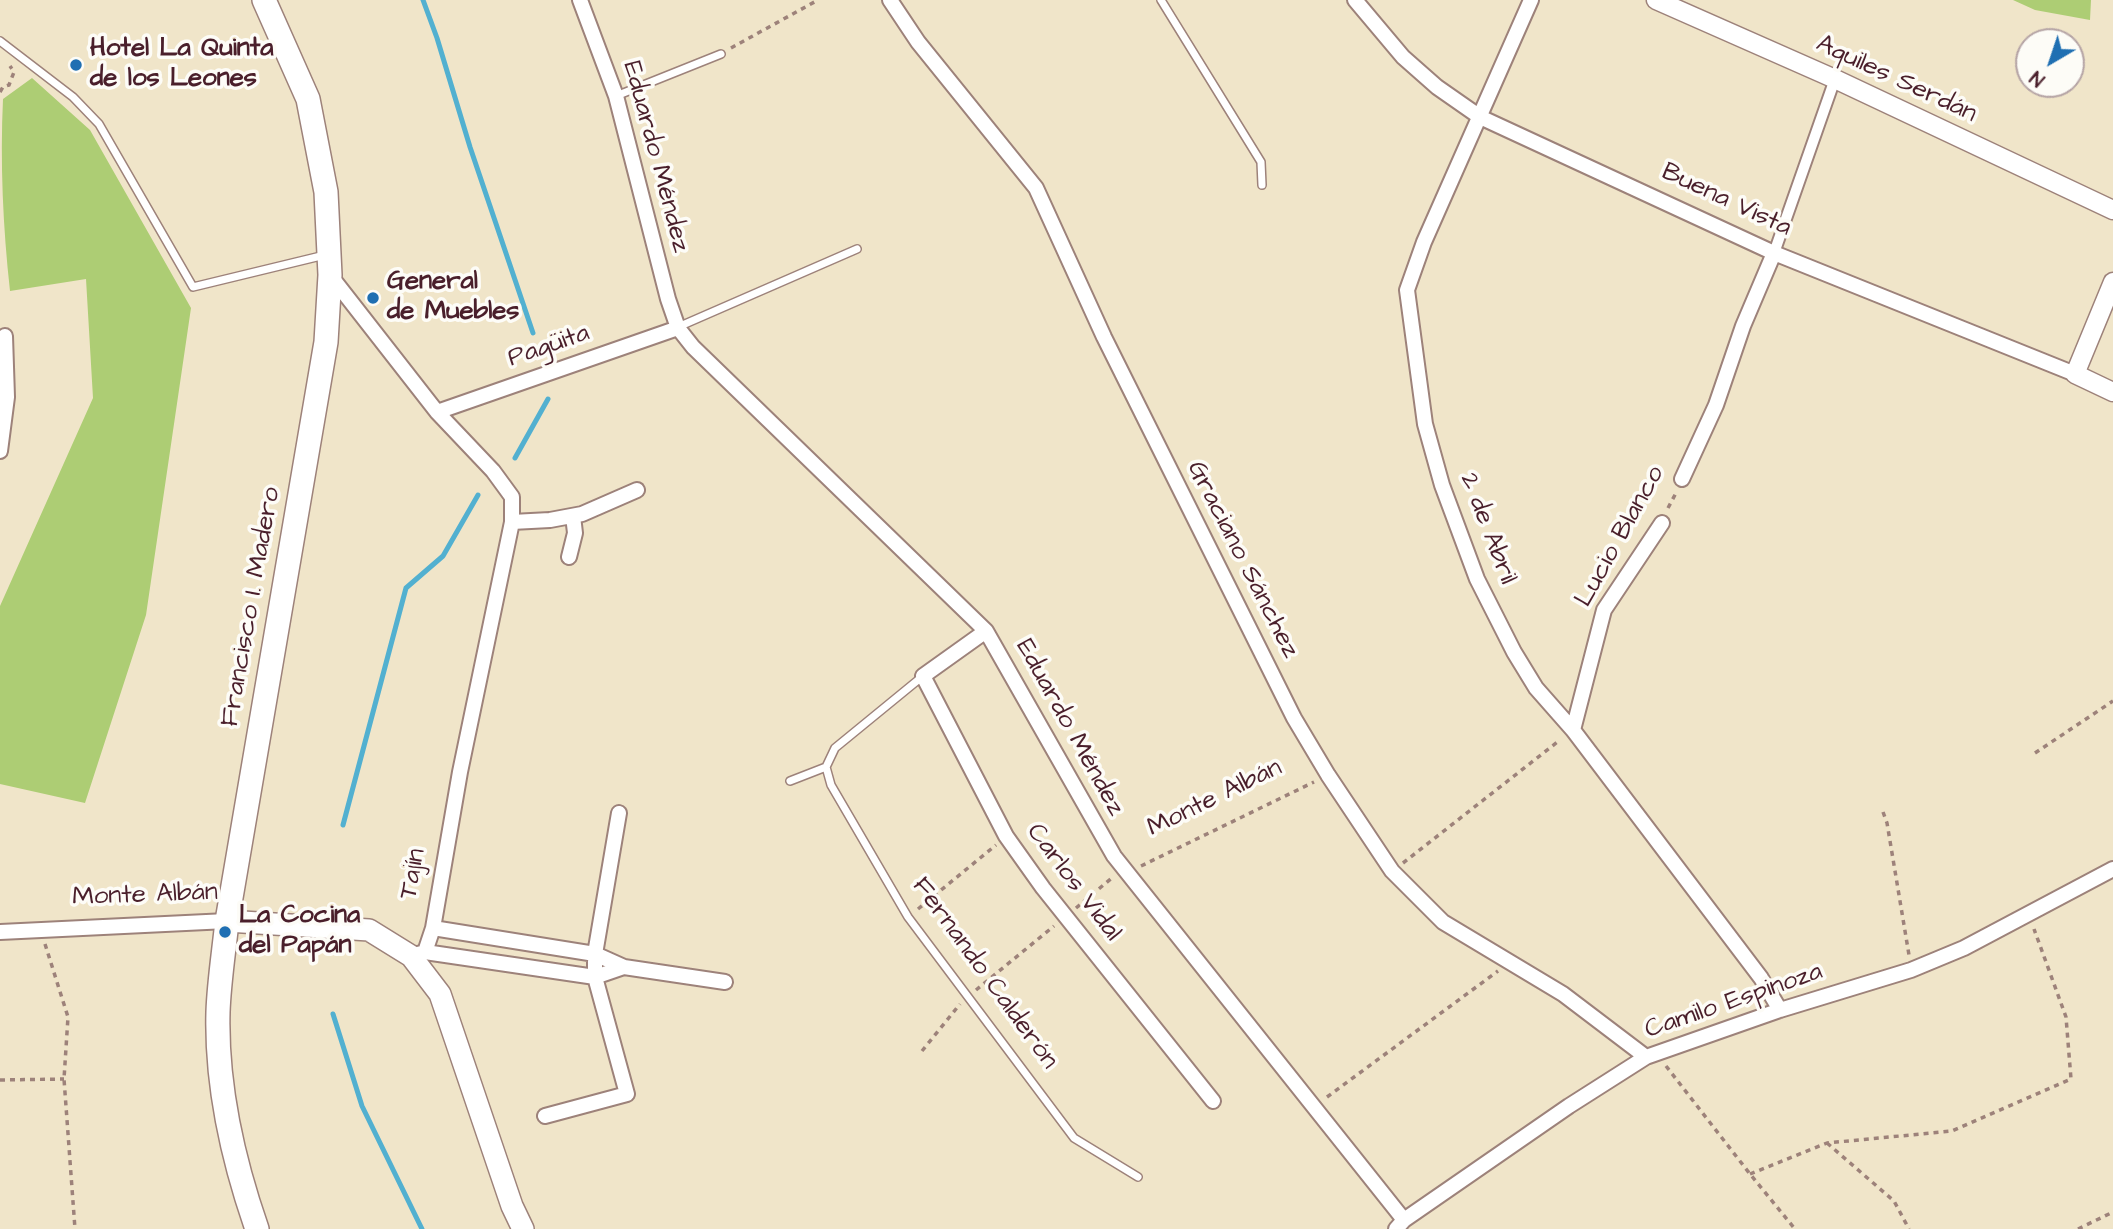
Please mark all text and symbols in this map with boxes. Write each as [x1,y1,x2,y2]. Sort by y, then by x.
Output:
north arrow [2015,28,2085,98]
street label: Aquiles Serdán [1811,29,1981,131]
place label: Hotel La Quinta de los Leones [90,34,273,96]
marker: Hotel La Quinta de los Leones [68,57,84,73]
street label: Eduardo Méndez [614,58,696,256]
text: N [2025,64,2051,92]
street label: Buena Vista [1656,157,1796,245]
place label: General de Muebles [387,267,519,328]
marker: General de Muebles [365,290,381,306]
street label: Pagüita [504,319,594,375]
street label: Graciano Sánchez [1179,456,1305,664]
street label: Lucio Blanco [1569,461,1673,613]
street label: 2 de Abril [1452,469,1522,589]
street label: Francisco I. Madero [216,485,288,729]
street label: Eduardo Méndez [1008,634,1130,822]
street label: Monte Albán [1143,753,1287,845]
street label: Carlos Vidal [1019,818,1127,948]
street label: Tajín [394,846,434,902]
street label: Fernando Calderón [904,872,1064,1076]
street label: Monte Albán [72,878,218,914]
place label: La Cocina del Papán [239,901,360,962]
marker: La Cocina del Papán [217,924,233,940]
street label: Camilo Espinoza [1641,957,1827,1047]

